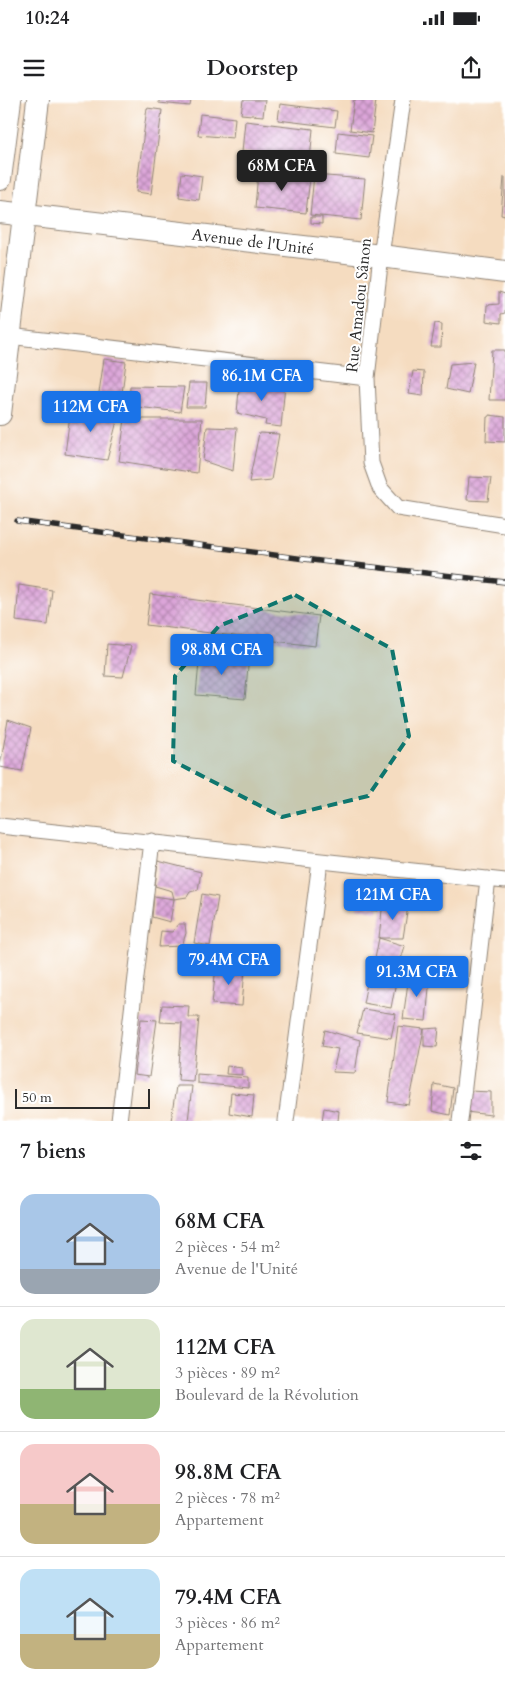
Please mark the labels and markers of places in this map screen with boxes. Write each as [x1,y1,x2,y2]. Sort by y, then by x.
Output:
pin: 68M CFA [236,149,328,192]
pin: 86.1M CFA [205,360,319,402]
pin: 112M CFA [39,390,143,433]
pin: 98.8M CFA [165,634,279,676]
pin: 121M CFA [341,878,445,921]
pin: 79.4M CFA [172,944,286,986]
pin: 91.3M CFA [360,956,474,998]

